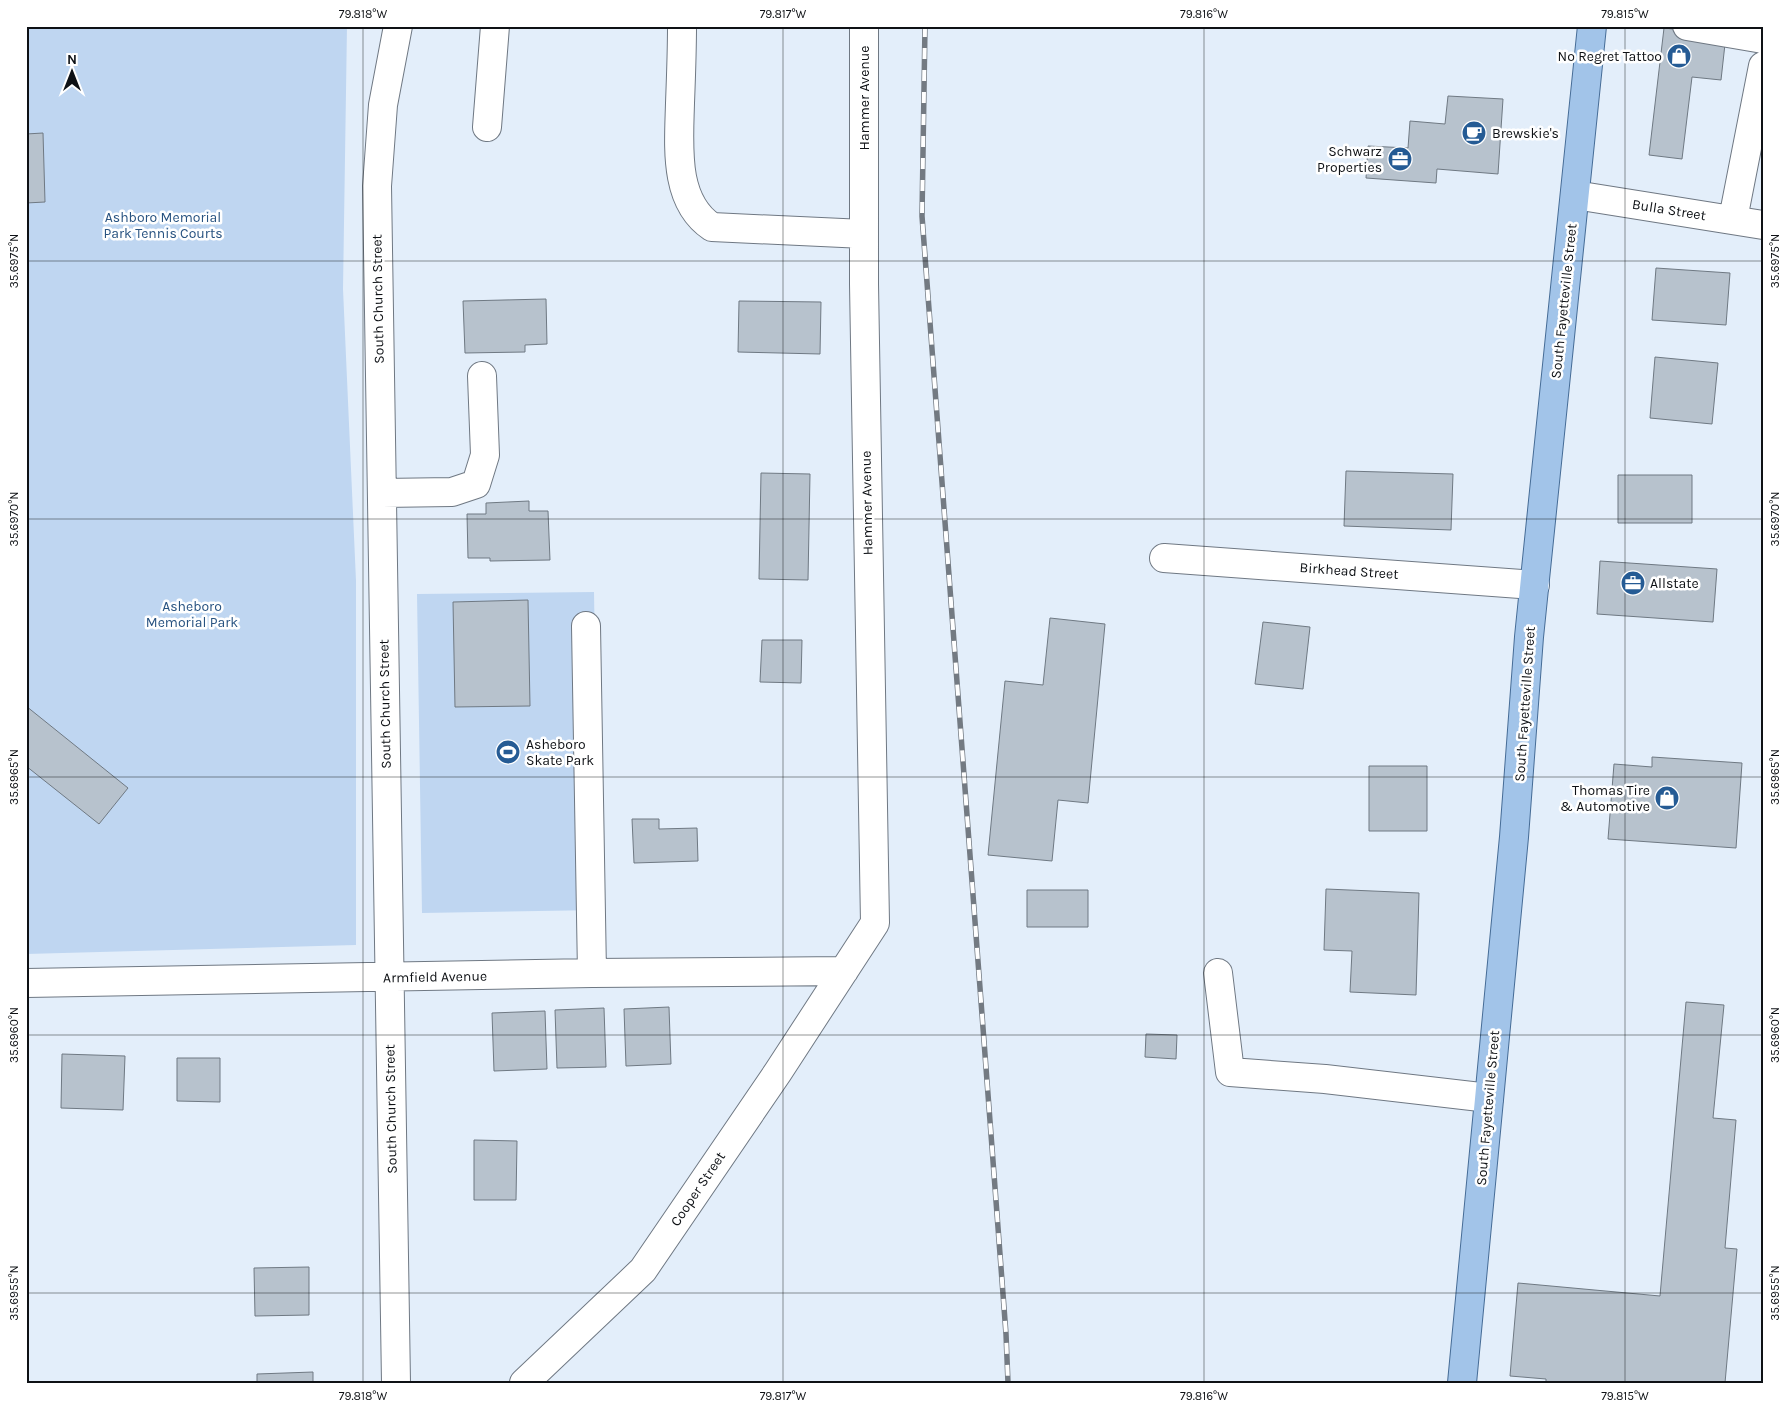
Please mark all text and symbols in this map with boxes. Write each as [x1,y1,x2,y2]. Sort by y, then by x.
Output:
text: 79.818°W [339,7,387,21]
text: 79.817°W [760,7,807,21]
text: 79.816°W [1180,7,1228,21]
text: 79.815°W [1601,7,1649,21]
shop icon: No Regret Tattoo [1666,43,1692,69]
street label: Hammer Avenue [856,46,873,150]
north arrow [48,48,98,98]
place label: No Regret Tattoo [1558,48,1662,65]
text: N [67,51,77,68]
cafe icon: Brewskie's [1461,120,1487,146]
place label: Brewskie's [1492,125,1559,142]
place label: Schwarz Properties [1317,143,1382,176]
office icon: Schwarz Properties [1387,146,1413,172]
street label: Bulla Street [1631,196,1707,224]
park label: Ashboro Memorial Park Tennis Courts [103,209,223,242]
street label: South Fayetteville Street [1547,223,1581,379]
text: 35.6975°N [7,234,21,288]
street label: South Church Street [368,234,388,364]
text: 35.6975°N [1768,234,1782,288]
street label: Hammer Avenue [858,450,876,556]
text: 35.6970°N [7,492,21,546]
text: 35.6970°N [1768,492,1782,546]
street label: Birkhead Street [1299,559,1399,583]
office icon: Allstate [1620,570,1646,596]
place label: Allstate [1650,575,1699,592]
park label: Asheboro Memorial Park [146,598,238,631]
street label: South Fayetteville Street [1511,626,1539,782]
street label: South Church Street [375,639,395,769]
place label: Asheboro Skate Park [526,736,594,769]
sports icon: Asheboro Skate Park [495,739,521,765]
text: 35.6965°N [7,749,21,805]
text: 35.6965°N [1768,749,1782,805]
place label: Thomas Tire & Automotive [1560,782,1650,815]
shop icon: Thomas Tire & Automotive [1654,785,1680,811]
street label: Armfield Avenue [383,968,487,986]
text: 35.6960°N [7,1007,21,1063]
text: 35.6960°N [1768,1007,1782,1063]
street label: South Fayetteville Street [1473,1030,1503,1186]
street label: South Church Street [381,1044,401,1174]
street label: Cooper Street [667,1149,729,1229]
text: 35.6955°N [7,1265,21,1321]
text: 35.6955°N [1768,1265,1782,1321]
text: 79.818°W [339,1389,387,1403]
text: 79.817°W [760,1389,807,1403]
text: 79.816°W [1180,1389,1228,1403]
text: 79.815°W [1601,1389,1649,1403]

